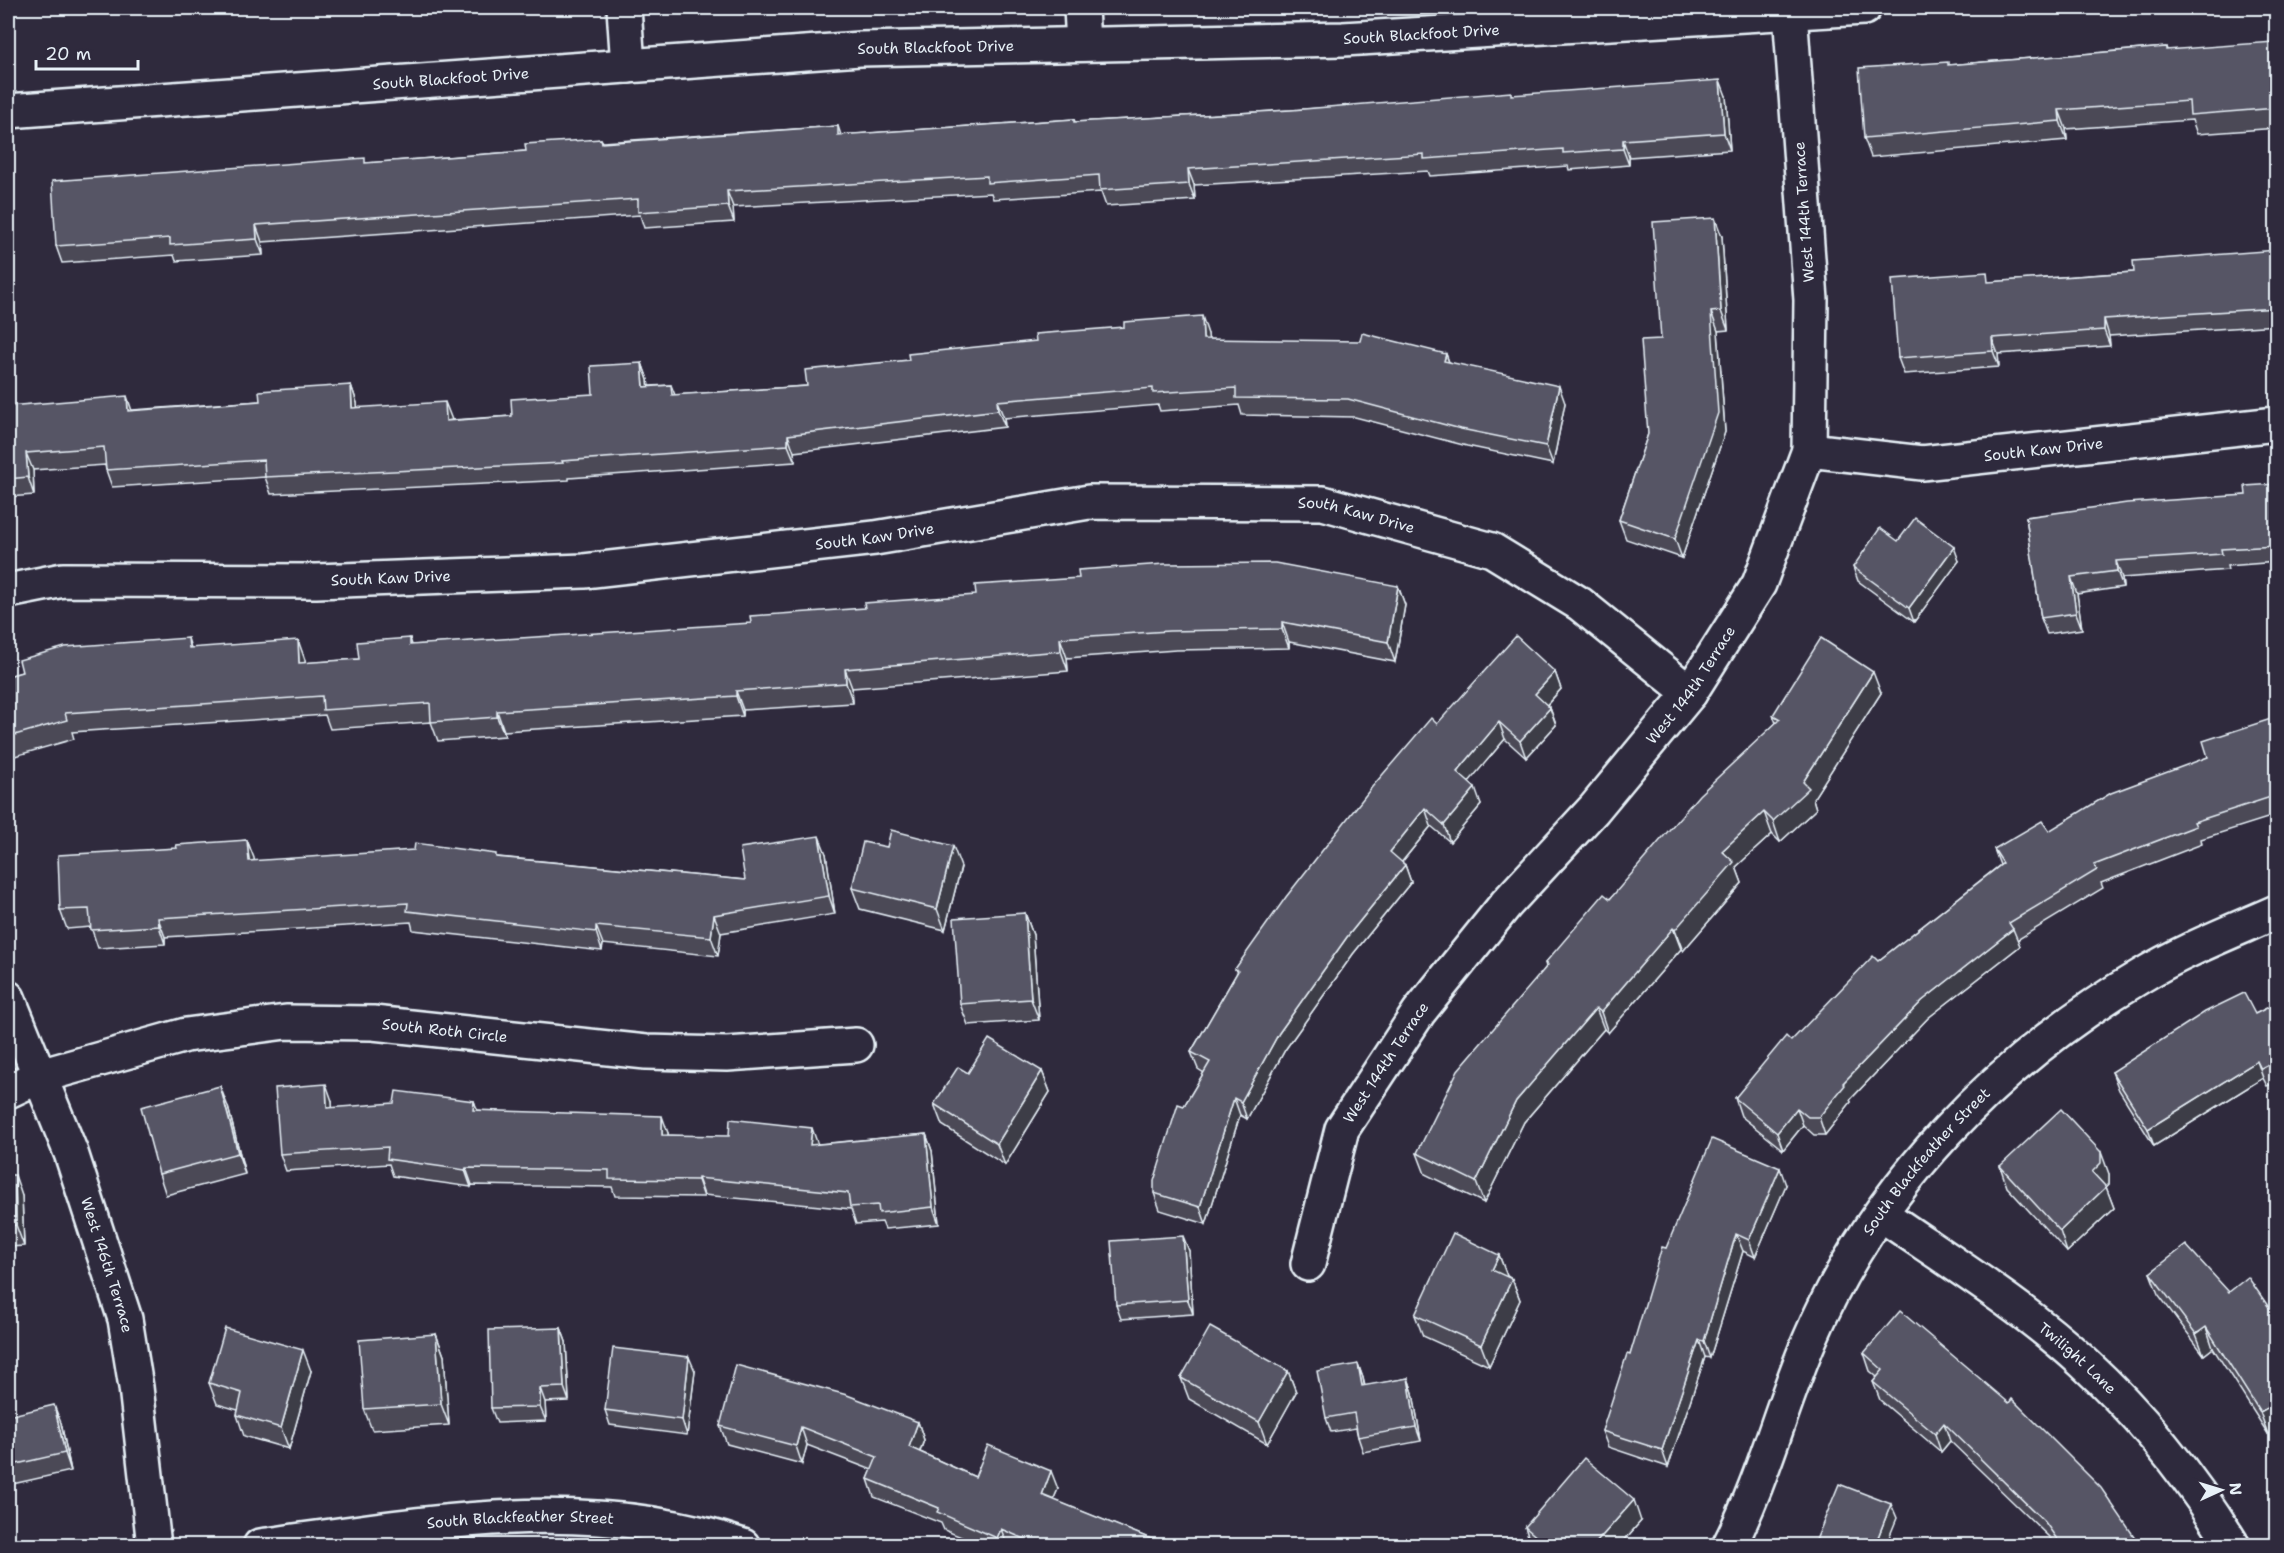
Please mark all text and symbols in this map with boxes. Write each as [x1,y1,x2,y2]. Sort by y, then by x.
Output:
street label: South Blackfoot Drive [1343,20,1500,49]
scale bar [36,33,138,71]
street label: South Blackfoot Drive [857,36,1014,59]
text: 20 m [45,42,91,66]
street label: South Blackfoot Drive [372,63,530,94]
street label: West 144th Terrace [1789,141,1819,283]
street label: South Kaw Drive [1983,433,2104,466]
street label: South Kaw Drive [1298,493,1417,538]
street label: South Kaw Drive [814,518,936,555]
street label: South Kaw Drive [331,566,451,590]
street label: West 144th Terrace [1642,622,1740,748]
street label: West 144th Terrace [1339,998,1433,1127]
street label: South Roth Circle [381,1014,508,1047]
street label: South Blackfeather Street [1858,1083,1994,1239]
street label: West 146th Terrace [76,1195,137,1334]
street label: Twilight Lane [2034,1318,2121,1399]
north arrow [2191,1460,2251,1520]
text: N [2225,1482,2246,1496]
street label: South Blackfeather Street [426,1506,615,1534]

